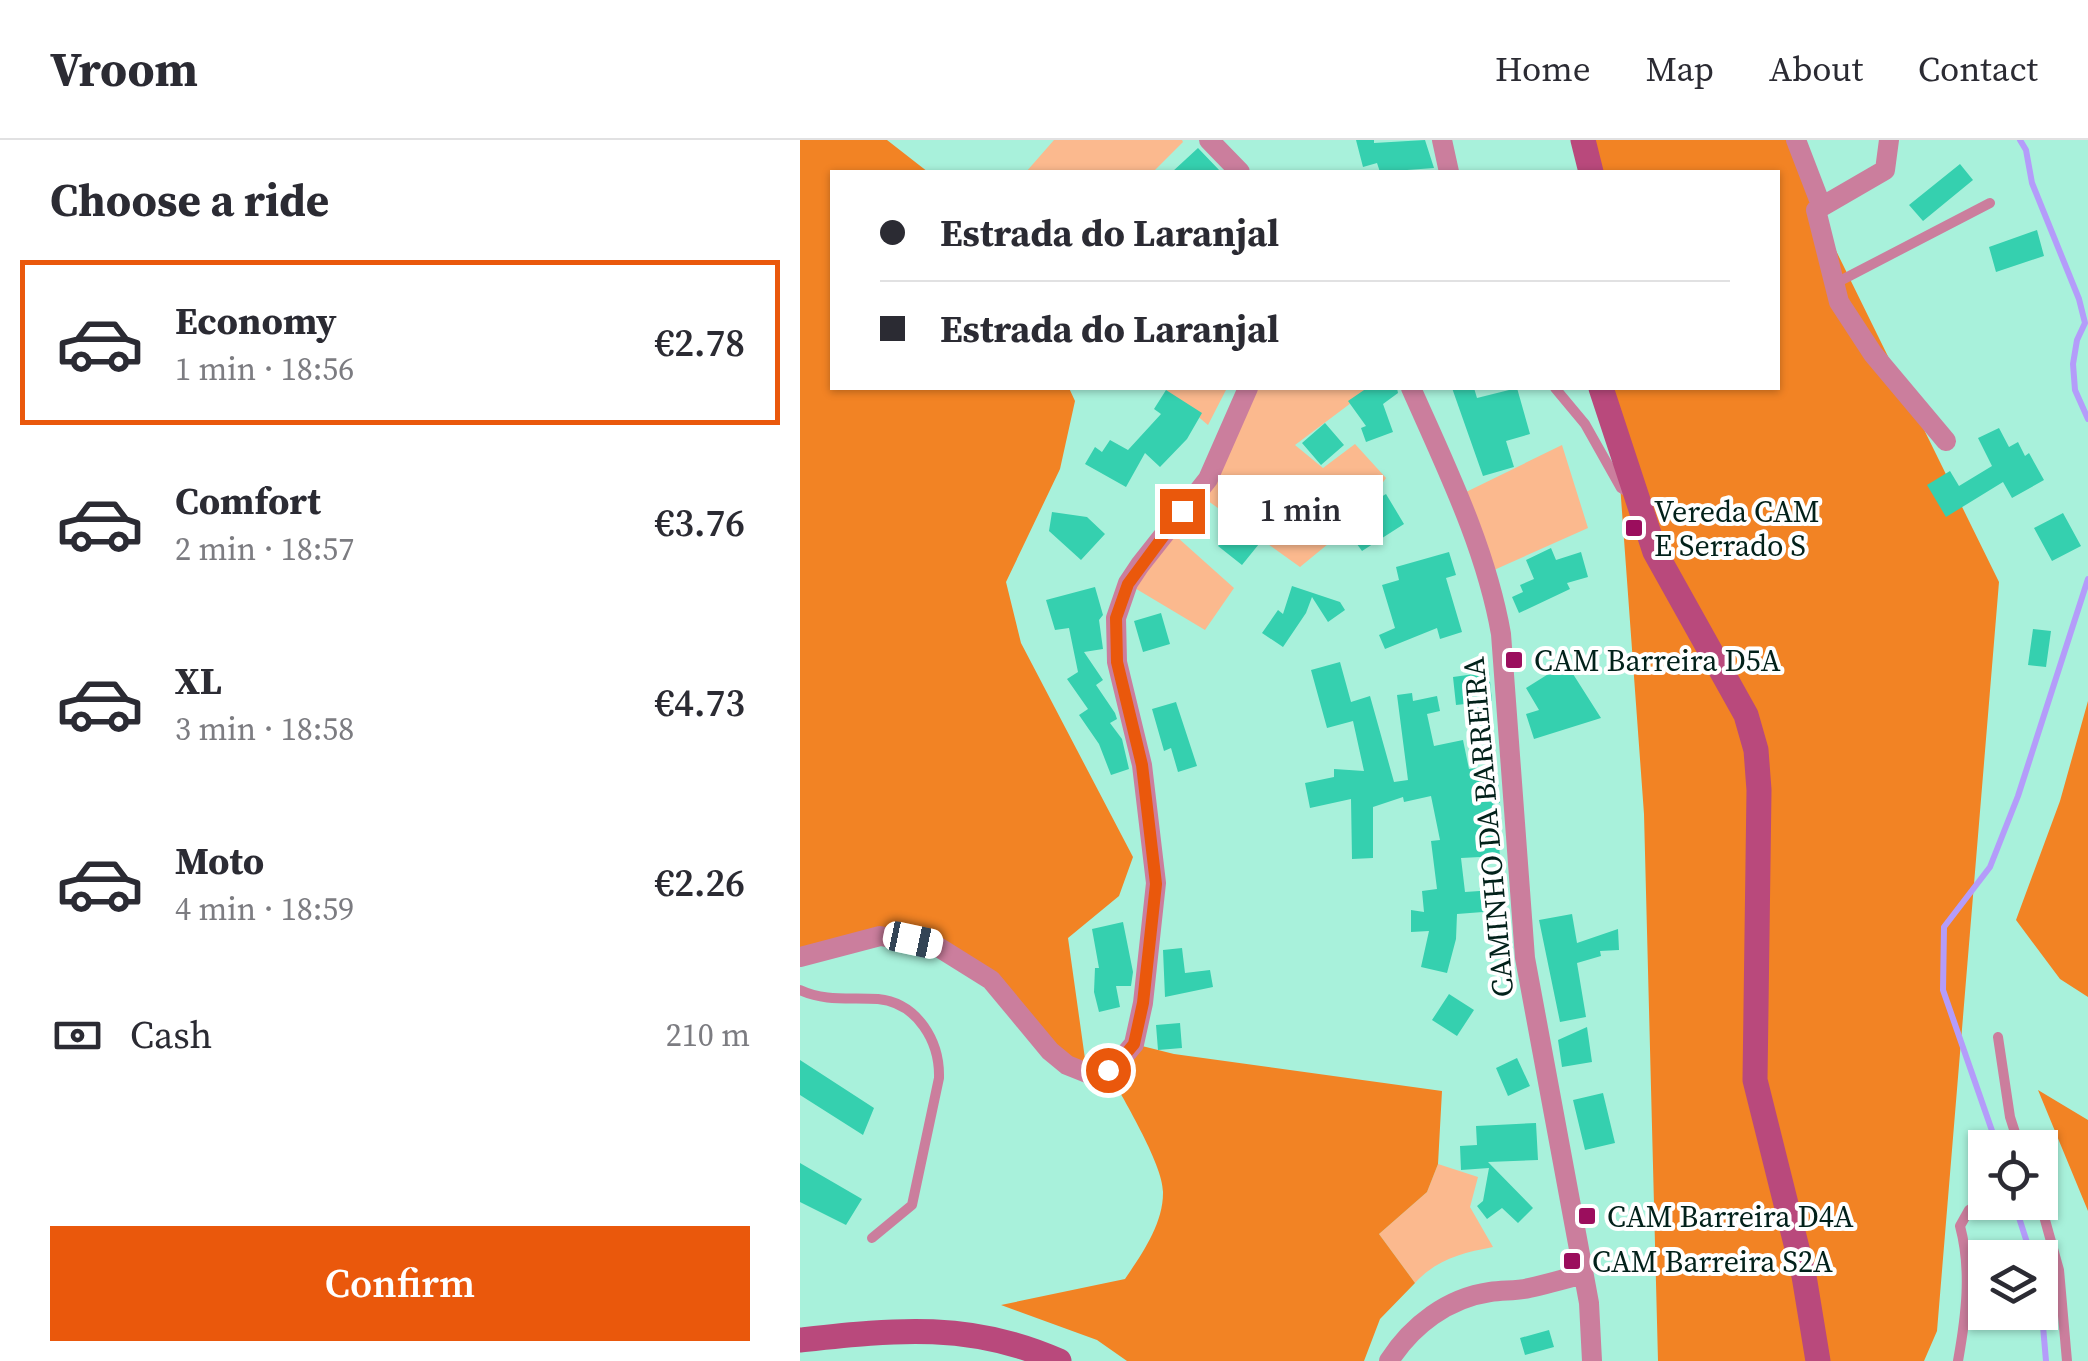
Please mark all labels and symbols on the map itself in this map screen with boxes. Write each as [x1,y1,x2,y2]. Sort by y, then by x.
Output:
callout: 1 min [1217,476,1382,546]
route end [1160,489,1205,534]
place label: Vereda CAM E Serrado S [1654,491,1820,566]
marker: Vereda CAM E Serrado S [1623,517,1645,539]
place label: CAM Barreira D5A [1534,640,1781,681]
marker: CAM Barreira D5A [1503,649,1525,671]
street label: CAMINHO DA BARREIRA [1453,655,1523,999]
car [881,919,945,961]
route start [1086,1048,1131,1093]
place label: CAM Barreira D4A [1607,1196,1854,1237]
marker: CAM Barreira D4A [1576,1205,1598,1227]
place label: CAM Barreira S2A [1592,1241,1833,1282]
marker: CAM Barreira S2A [1561,1250,1583,1272]

